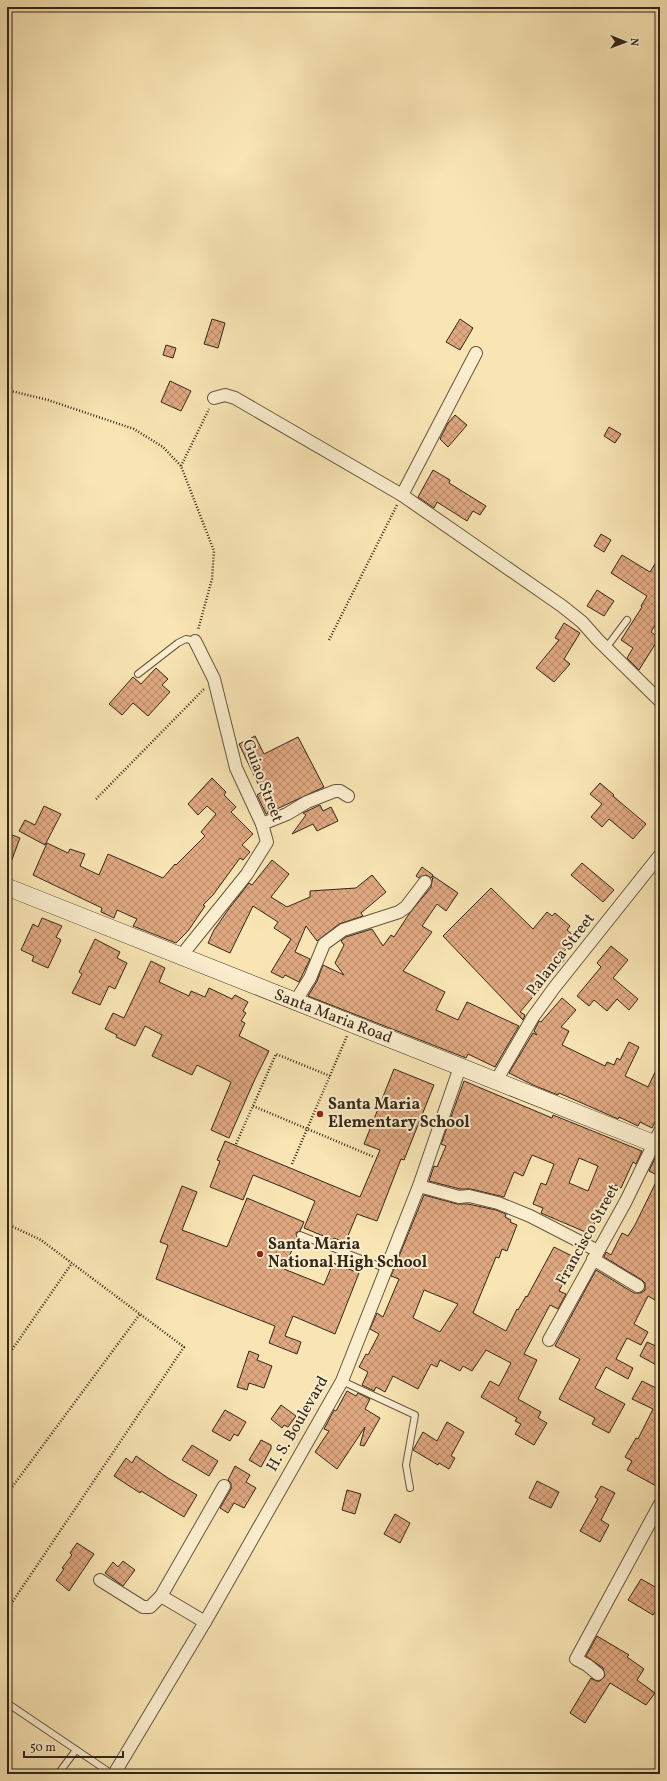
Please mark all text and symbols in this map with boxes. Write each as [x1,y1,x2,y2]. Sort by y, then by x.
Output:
north arrow [605,22,645,62]
text: N [626,38,641,46]
street label: Guiao Street [236,736,288,826]
street label: Palanca Street [522,909,601,1001]
street label: Santa Maria Road [271,984,395,1050]
place label: Santa Maria Elementary School [328,1094,470,1134]
marker: Santa Maria Elementary School [315,1109,325,1119]
street label: Francisco Street [551,1180,625,1289]
place label: Santa Maria National High School [268,1234,428,1274]
marker: Santa Maria National High School [255,1249,265,1259]
street label: H. S. Boulevard [262,1372,334,1476]
scale bar [24,1733,123,1759]
text: 50 m [30,1740,56,1756]

